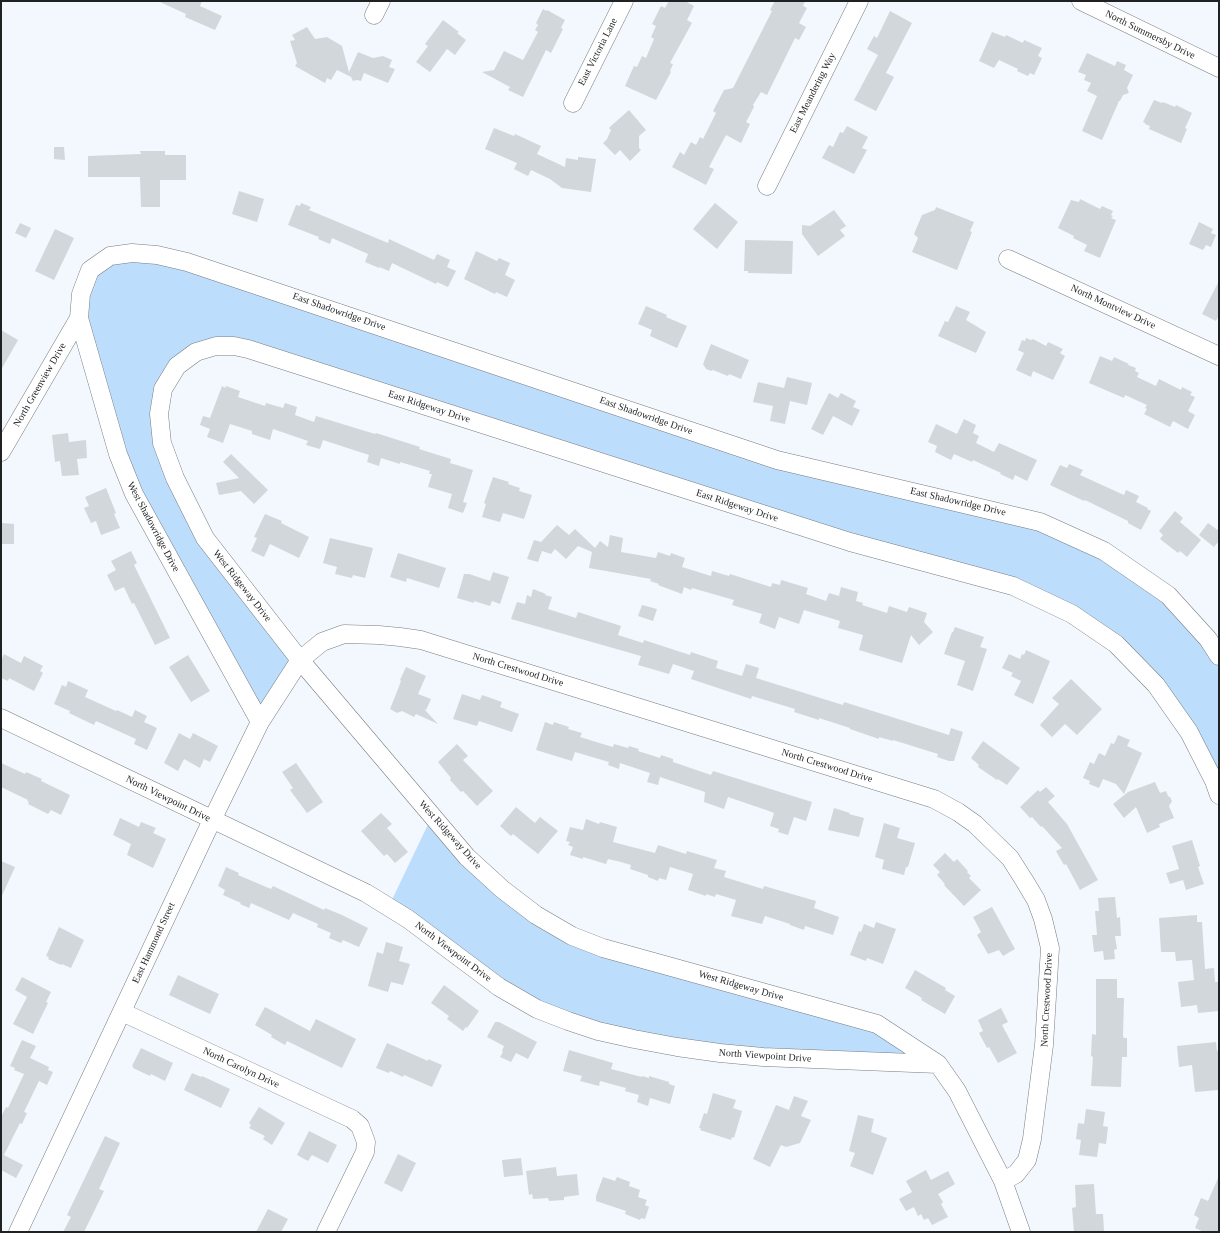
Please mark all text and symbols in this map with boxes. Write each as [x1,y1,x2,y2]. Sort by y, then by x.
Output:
street label: North Summersby Drive [1103,8,1197,62]
street label: East Victoria Lane [576,16,620,88]
street label: East Meandering Way [788,51,838,135]
street label: North Montview Drive [1069,282,1157,332]
street label: East Shadowridge Drive [291,290,387,334]
street label: North Greenview Drive [11,341,69,429]
street label: East Ridgeway Drive [386,388,472,426]
street label: East Shadowridge Drive [598,394,694,438]
street label: West Shadowridge Drive [124,480,182,574]
street label: East Shadowridge Drive [909,485,1007,519]
street label: East Ridgeway Drive [694,487,780,525]
street label: West Ridgeway Drive [210,548,274,624]
street label: North Crestwood Drive [471,650,565,690]
street label: North Crestwood Drive [780,746,874,786]
street label: North Viewpoint Drive [124,773,212,825]
street label: West Ridgeway Drive [416,798,484,872]
street label: East Hammond Street [130,901,178,985]
street label: North Viewpoint Drive [412,919,494,985]
street label: North Crestwood Drive [1039,953,1055,1047]
street label: West Ridgeway Drive [697,968,785,1004]
street label: North Carolyn Drive [201,1045,281,1091]
street label: North Viewpoint Drive [718,1047,812,1065]

